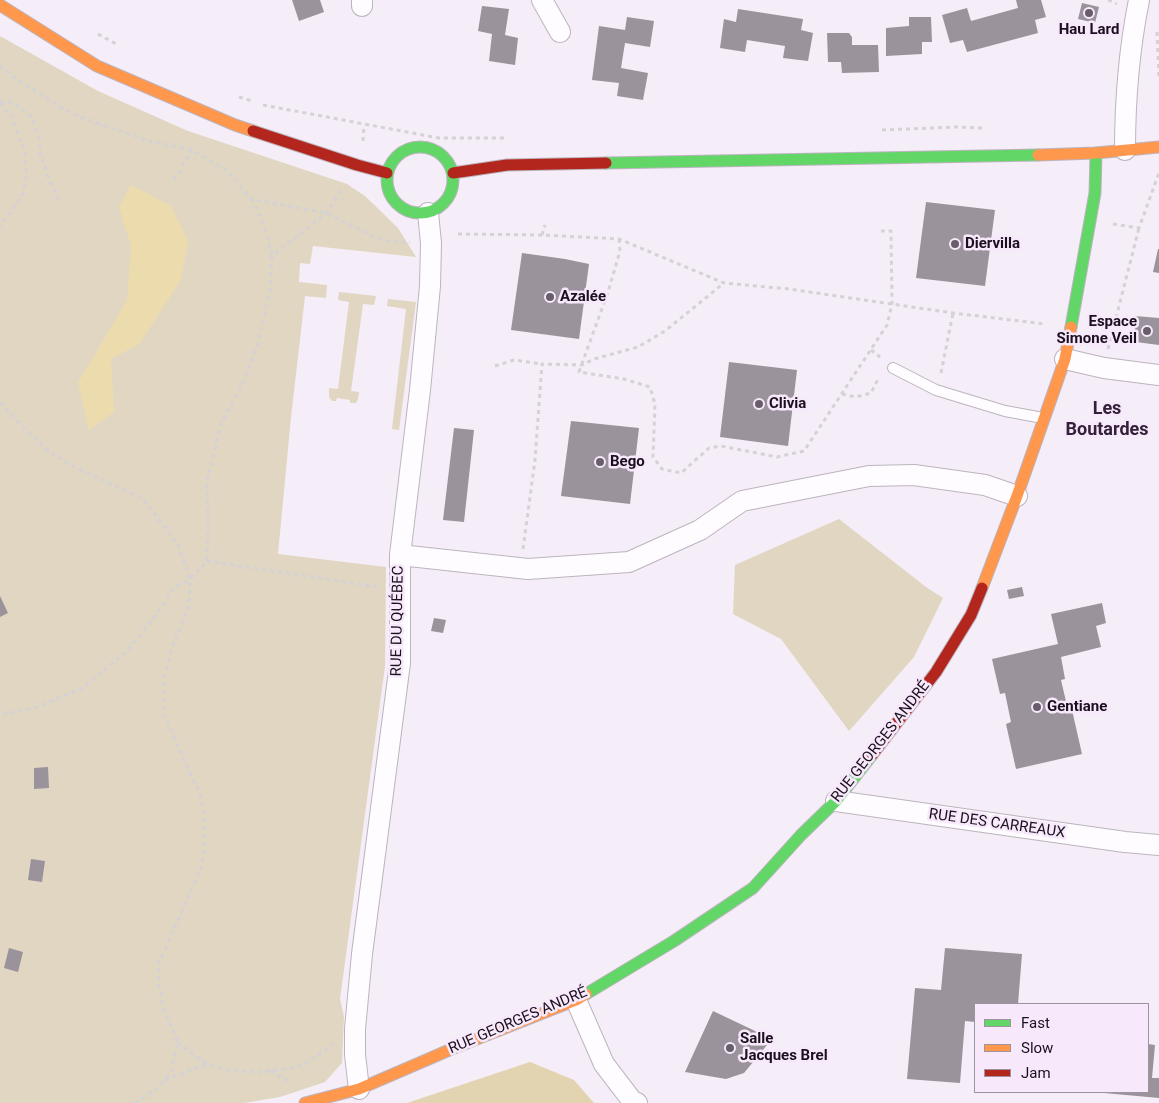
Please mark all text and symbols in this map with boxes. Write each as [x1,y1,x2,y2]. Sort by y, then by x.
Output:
marker: Hau Lard [1083,7,1095,19]
place label: Hau Lard [1059,21,1119,39]
place label: Diervilla [965,235,1020,253]
marker: Diervilla [949,238,961,250]
place label: Azalée [560,288,606,306]
marker: Azalée [544,291,556,303]
place label: Espace Simone Veil [1057,313,1137,348]
marker: Espace Simone Veil [1141,325,1153,337]
place label: Clivia [769,395,806,413]
marker: Clivia [753,398,765,410]
district label: Les Boutardes [1066,398,1148,440]
place label: Bego [610,453,645,471]
marker: Bego [594,456,606,468]
street label: RUE DU QUÉBEC [388,565,408,677]
street label: RUE GEORGES ANDRÉ [828,678,934,806]
place label: Gentiane [1047,698,1107,716]
marker: Gentiane [1031,701,1043,713]
street label: RUE DES CARREAUX [928,806,1066,842]
street label: RUE GEORGES ANDRÉ [446,984,590,1058]
legend [974,1003,1149,1093]
text: Fast [1021,1014,1050,1032]
place label: Salle Jacques Brel [740,1030,828,1065]
text: Slow [1021,1039,1053,1057]
marker: Salle Jacques Brel [724,1042,736,1054]
text: Jam [1021,1064,1051,1082]

